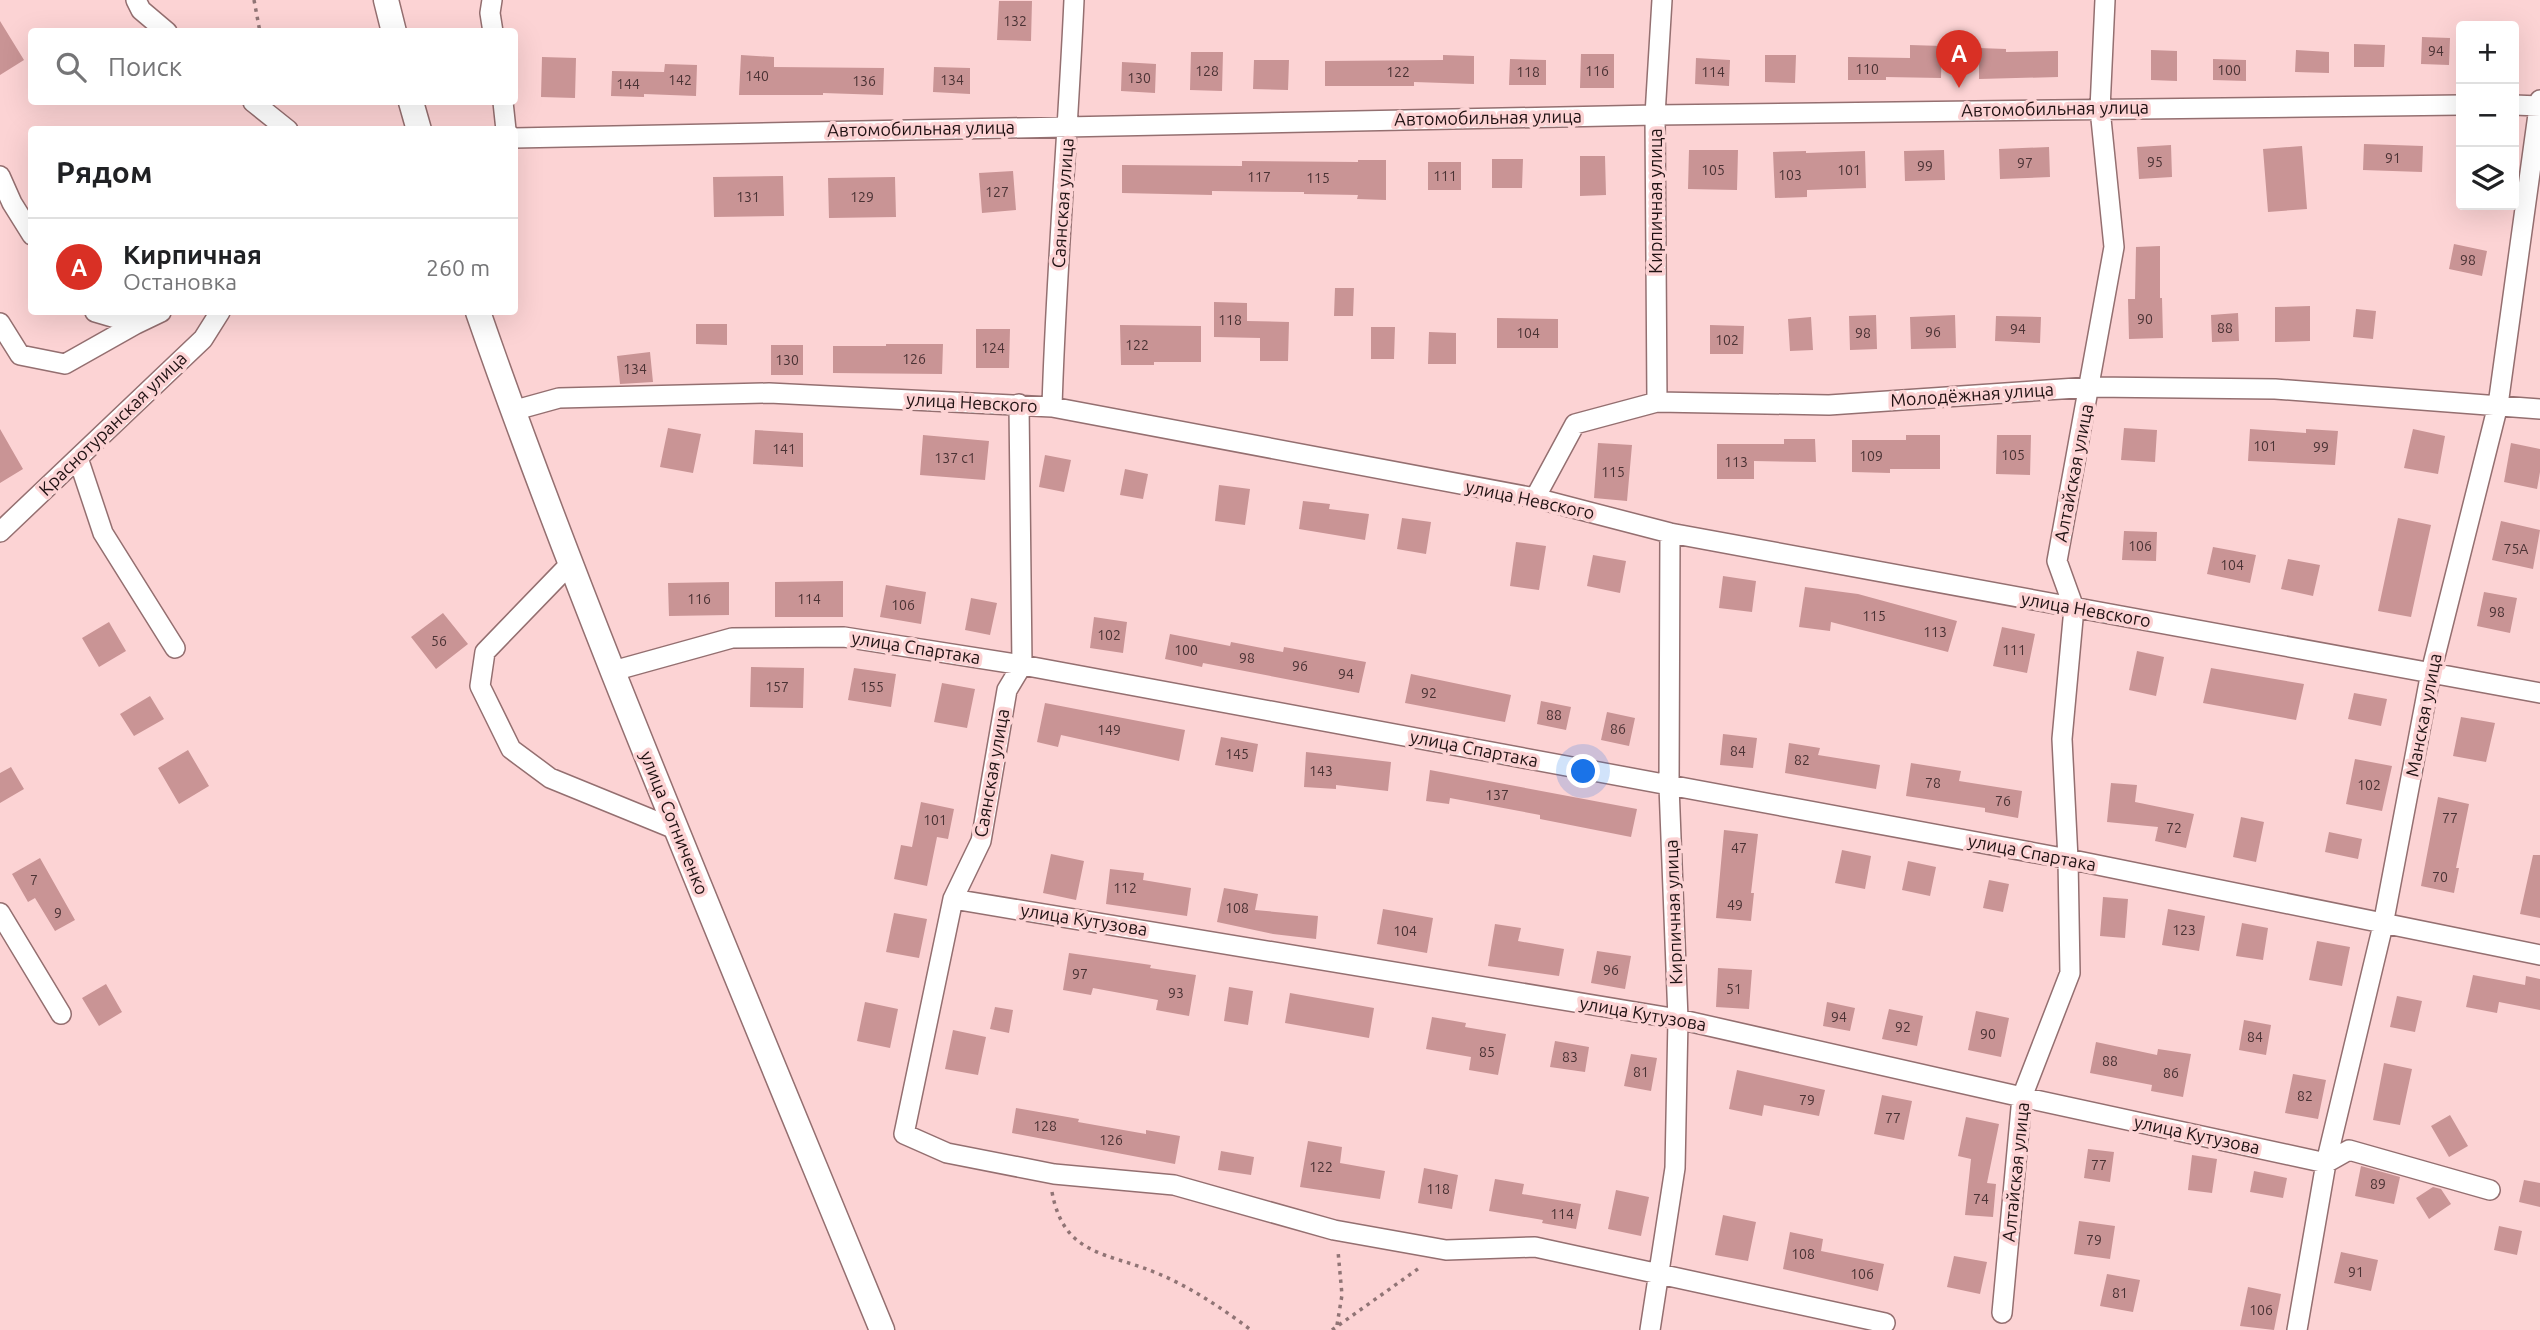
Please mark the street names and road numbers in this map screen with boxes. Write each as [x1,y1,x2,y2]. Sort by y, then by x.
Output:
street label: Автомобильная улица [1961,96,2149,120]
street label: Автомобильная улица [1394,105,1582,129]
street label: Автомобильная улица [827,116,1015,140]
street label: Кирпичная улица [1645,128,1665,274]
street label: Саянская улица [1047,137,1077,269]
street label: Краснотуранская улица [34,348,190,499]
street label: Молодёжная улица [1889,378,2054,410]
street label: улица Невского [906,389,1038,415]
street label: Алтайская улица [2050,402,2096,544]
street label: улица Невского [1464,476,1597,522]
street label: улица Невского [2020,588,2153,630]
street label: улица Спартака [850,627,982,667]
street label: Манская улица [2401,651,2445,778]
street label: Саянская улица [970,707,1012,839]
street label: улица Спартака [1408,726,1540,770]
street label: улица Сотниченко [637,748,713,897]
street label: улица Спартака [1966,830,2098,874]
street label: Кирпичная улица [1660,839,1686,985]
street label: улица Кутузова [1019,899,1149,939]
street label: улица Кутузова [1578,992,1708,1034]
street label: Алтайская улица [1998,1101,2032,1243]
street label: улица Кутузова [2132,1111,2262,1157]

